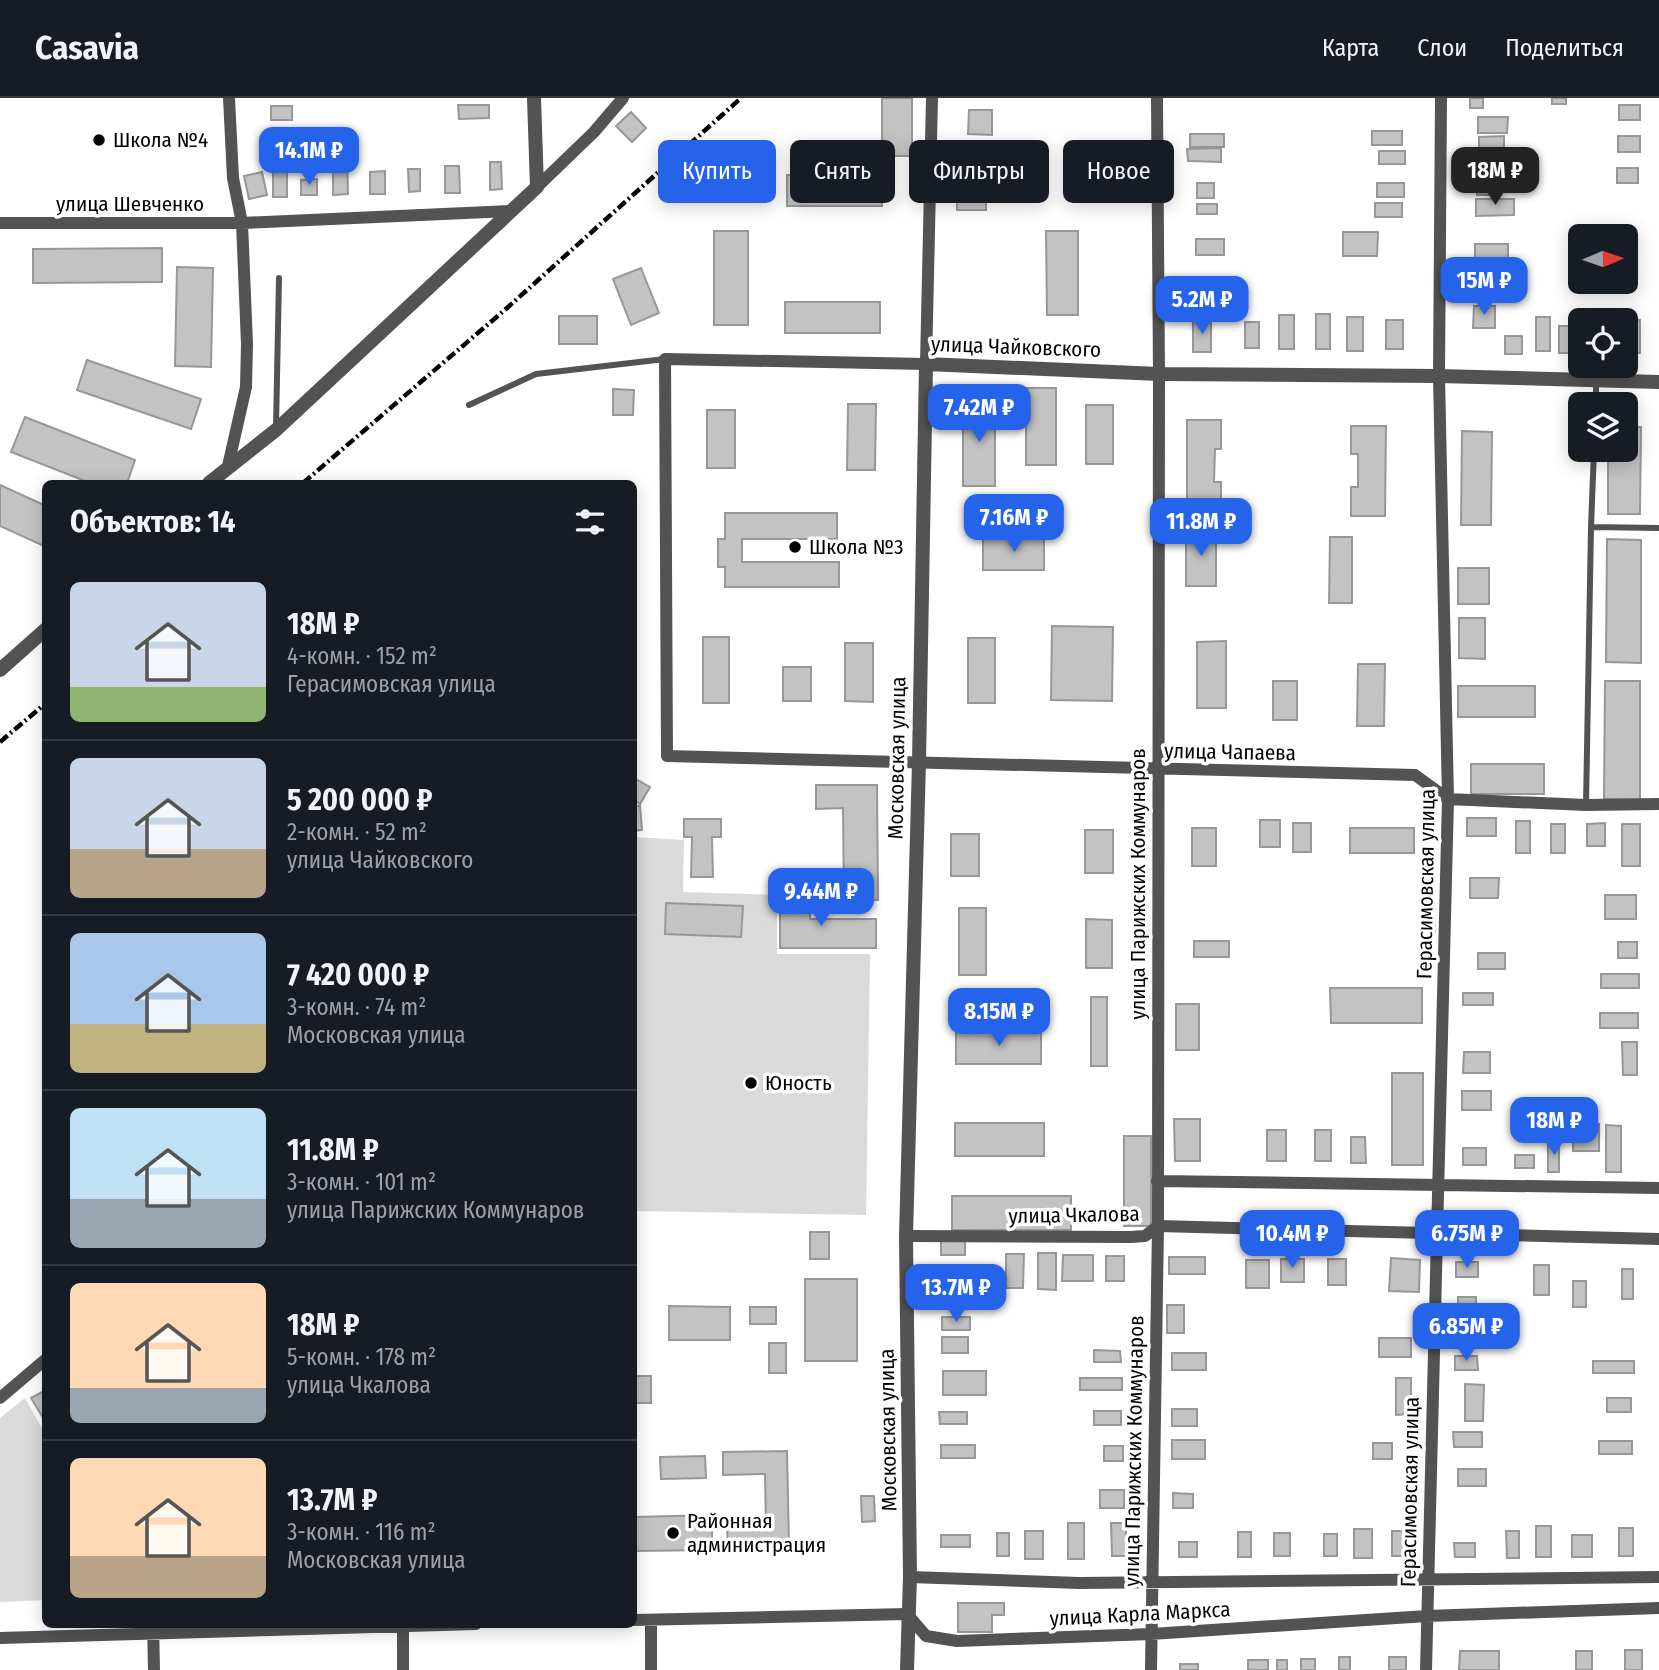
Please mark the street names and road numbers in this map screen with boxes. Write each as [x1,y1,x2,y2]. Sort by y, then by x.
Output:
street label: улица Шевченко [56,191,204,217]
street label: улица Чайковского [931,331,1101,363]
street label: Московская улица [883,676,911,840]
street label: улица Чапаева [1164,738,1296,766]
street label: улица Парижских Коммунаров [1125,748,1151,1020]
street label: Герасимовская улица [1411,789,1441,979]
street label: улица Чкалова [1008,1201,1140,1229]
street label: улица Парижских Коммунаров [1119,1315,1149,1587]
street label: Московская улица [874,1348,902,1512]
street label: Герасимовская улица [1395,1397,1425,1587]
street label: улица Карла Маркса [1049,1596,1231,1632]

